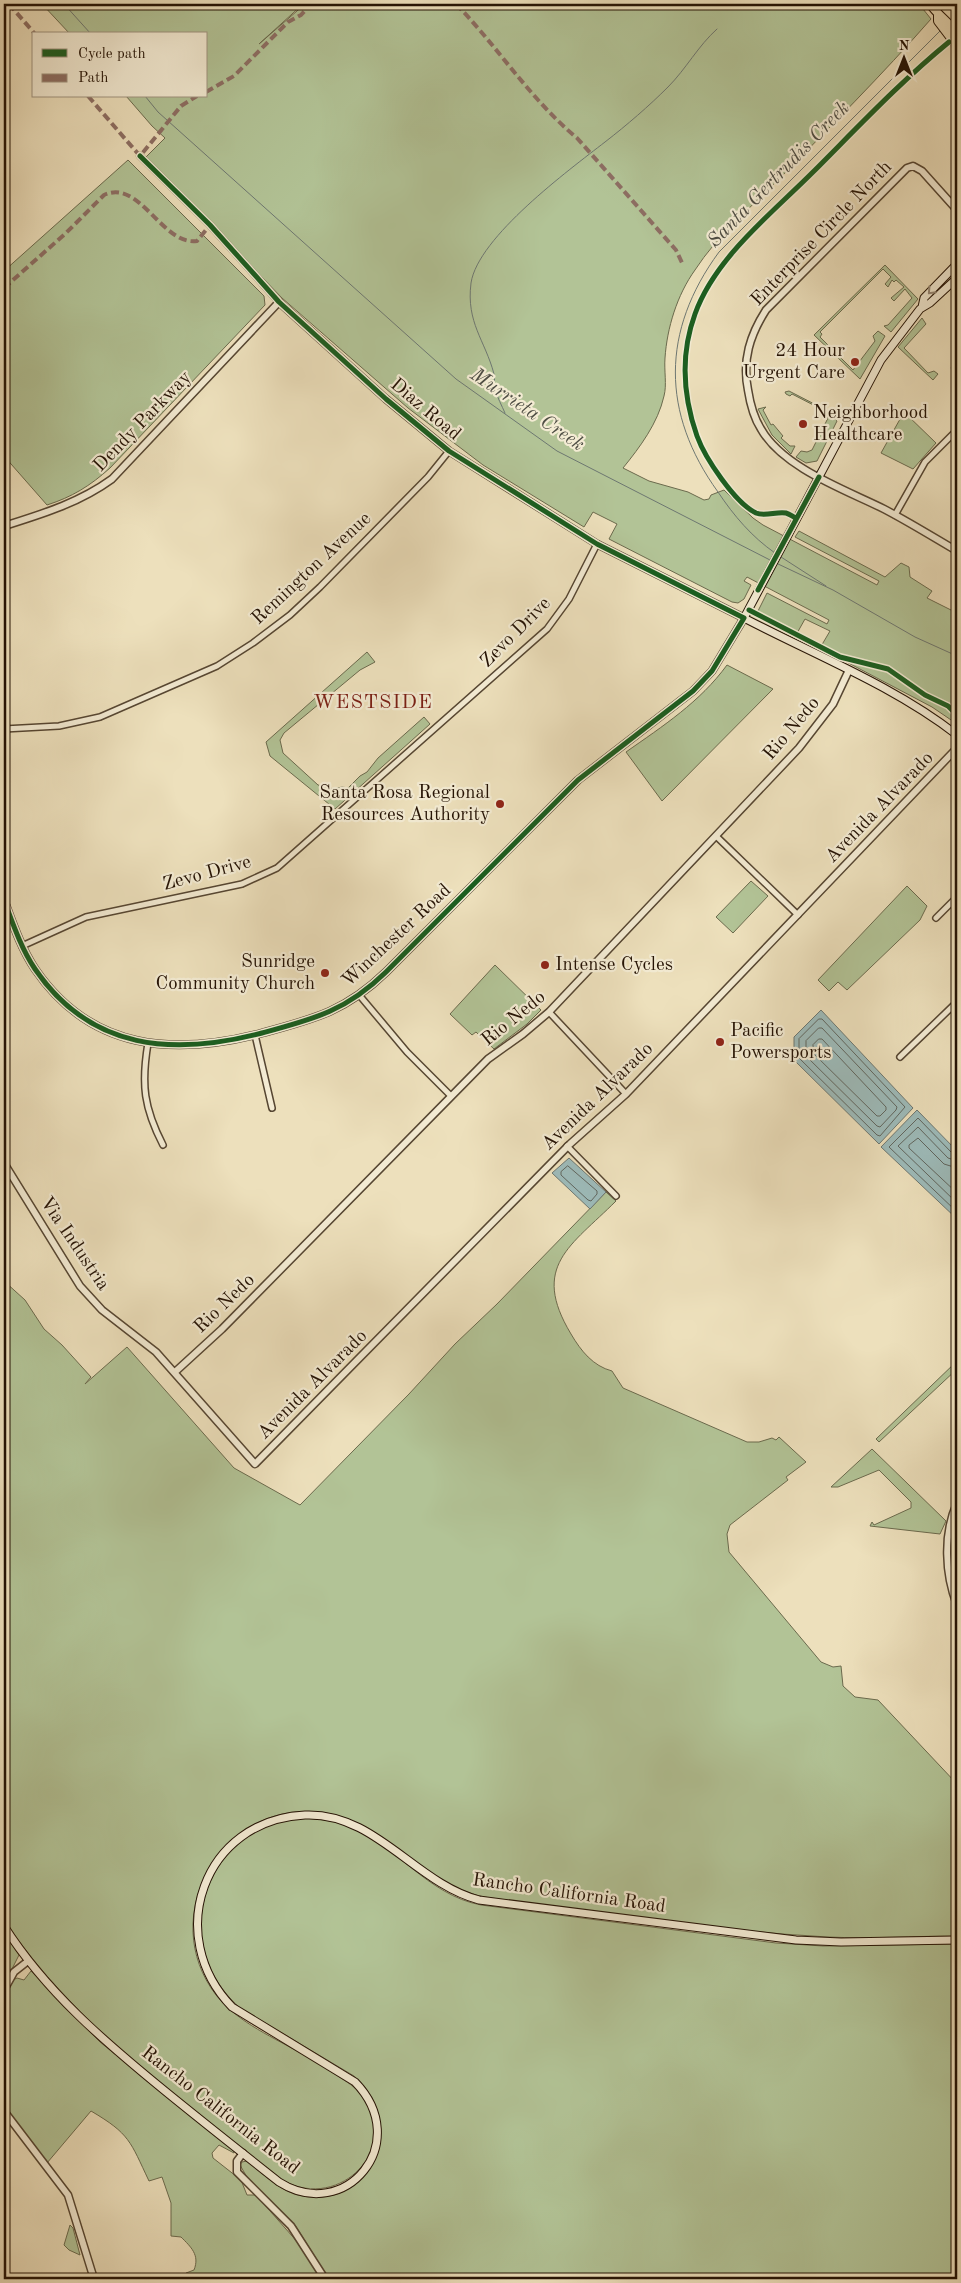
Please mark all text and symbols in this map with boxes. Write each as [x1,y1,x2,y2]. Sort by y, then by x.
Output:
legend [32,32,208,98]
north arrow [878,32,928,82]
text: N [899,39,910,53]
text: Cycle path [78,47,146,62]
text: Path [78,71,108,86]
water label: Santa Gertrudis Creek [704,98,854,252]
street label: Enterprise Circle North [748,158,896,310]
one-way arrow [928,286,937,295]
place label: 24 Hour Urgent Care [743,342,845,383]
marker: 24 Hour Urgent Care [849,356,861,368]
water label: Murrieta Creek [466,364,588,455]
street label: Dendy Parkway [90,368,196,476]
street label: Diaz Road [386,375,464,445]
place label: Neighborhood Healthcare [813,404,928,445]
marker: Neighborhood Healthcare [797,418,809,430]
street label: Remington Avenue [249,509,375,629]
street label: Zevo Drive [477,594,555,672]
district label: WESTSIDE [313,693,433,713]
street label: Rio Nedo [760,694,824,764]
street label: Avenida Alvarado [822,749,938,867]
place label: Santa Rosa Regional Resources Authority [319,784,490,825]
marker: Santa Rosa Regional Resources Authority [494,798,506,810]
street label: Zevo Drive [161,853,253,895]
street label: Winchester Road [339,881,455,991]
place label: Sunridge Community Church [155,953,315,994]
place label: Intense Cycles [555,956,673,975]
marker: Intense Cycles [539,959,551,971]
marker: Sunridge Community Church [319,967,331,979]
street label: Rio Nedo [478,988,550,1050]
place label: Pacific Powersports [730,1022,832,1063]
marker: Pacific Powersports [714,1036,726,1048]
street label: Avenida Alvarado [539,1039,657,1155]
street label: Via Industria [36,1194,113,1295]
street label: Rio Nedo [191,1271,259,1337]
street label: Avenida Alvarado [255,1327,371,1443]
street label: Rancho California Road [471,1871,667,1917]
street label: Rancho California Road [137,2044,303,2179]

